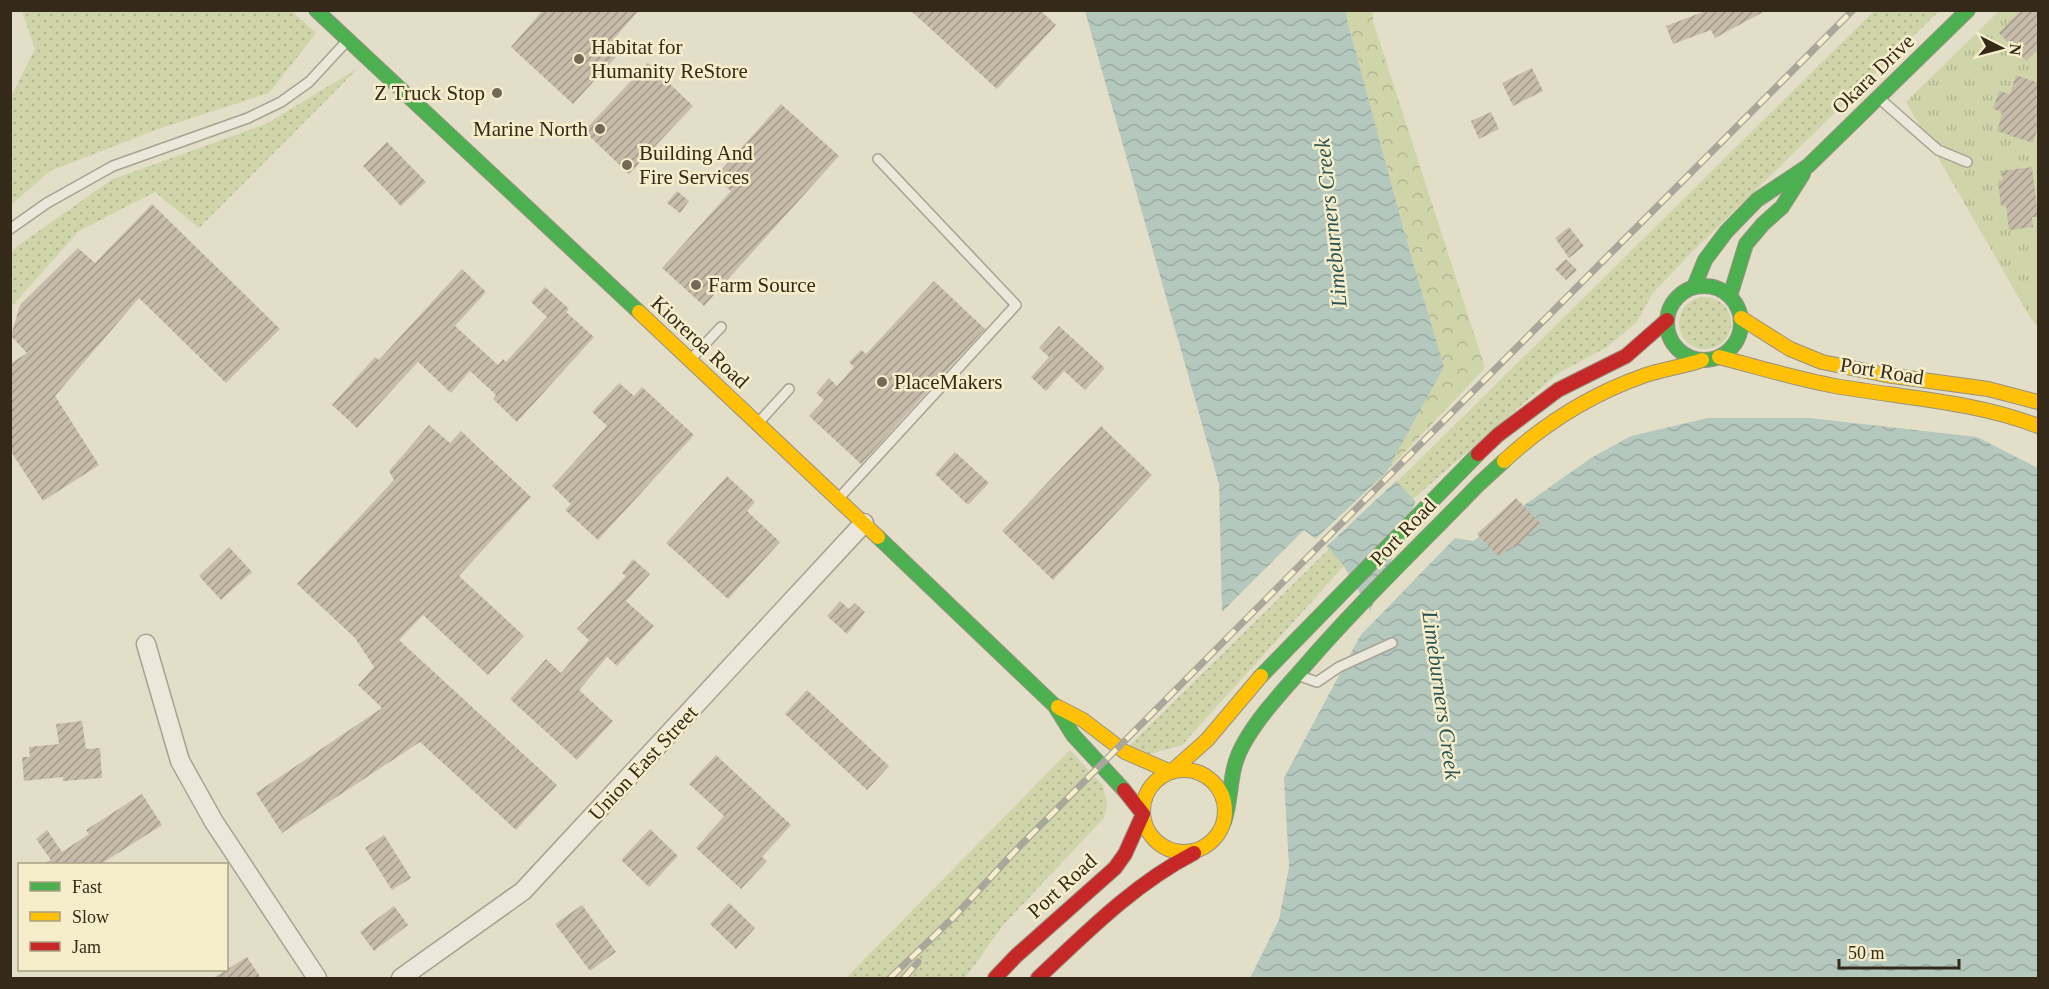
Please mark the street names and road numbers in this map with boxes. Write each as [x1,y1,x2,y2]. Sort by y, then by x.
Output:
street label: Okara Drive [1827,29,1919,119]
street label: Kioreroa Road [646,291,754,393]
street label: Port Road [1838,353,1926,390]
street label: Port Road [1365,493,1441,571]
street label: Union East Street [584,701,702,825]
street label: Port Road [1023,848,1102,923]

